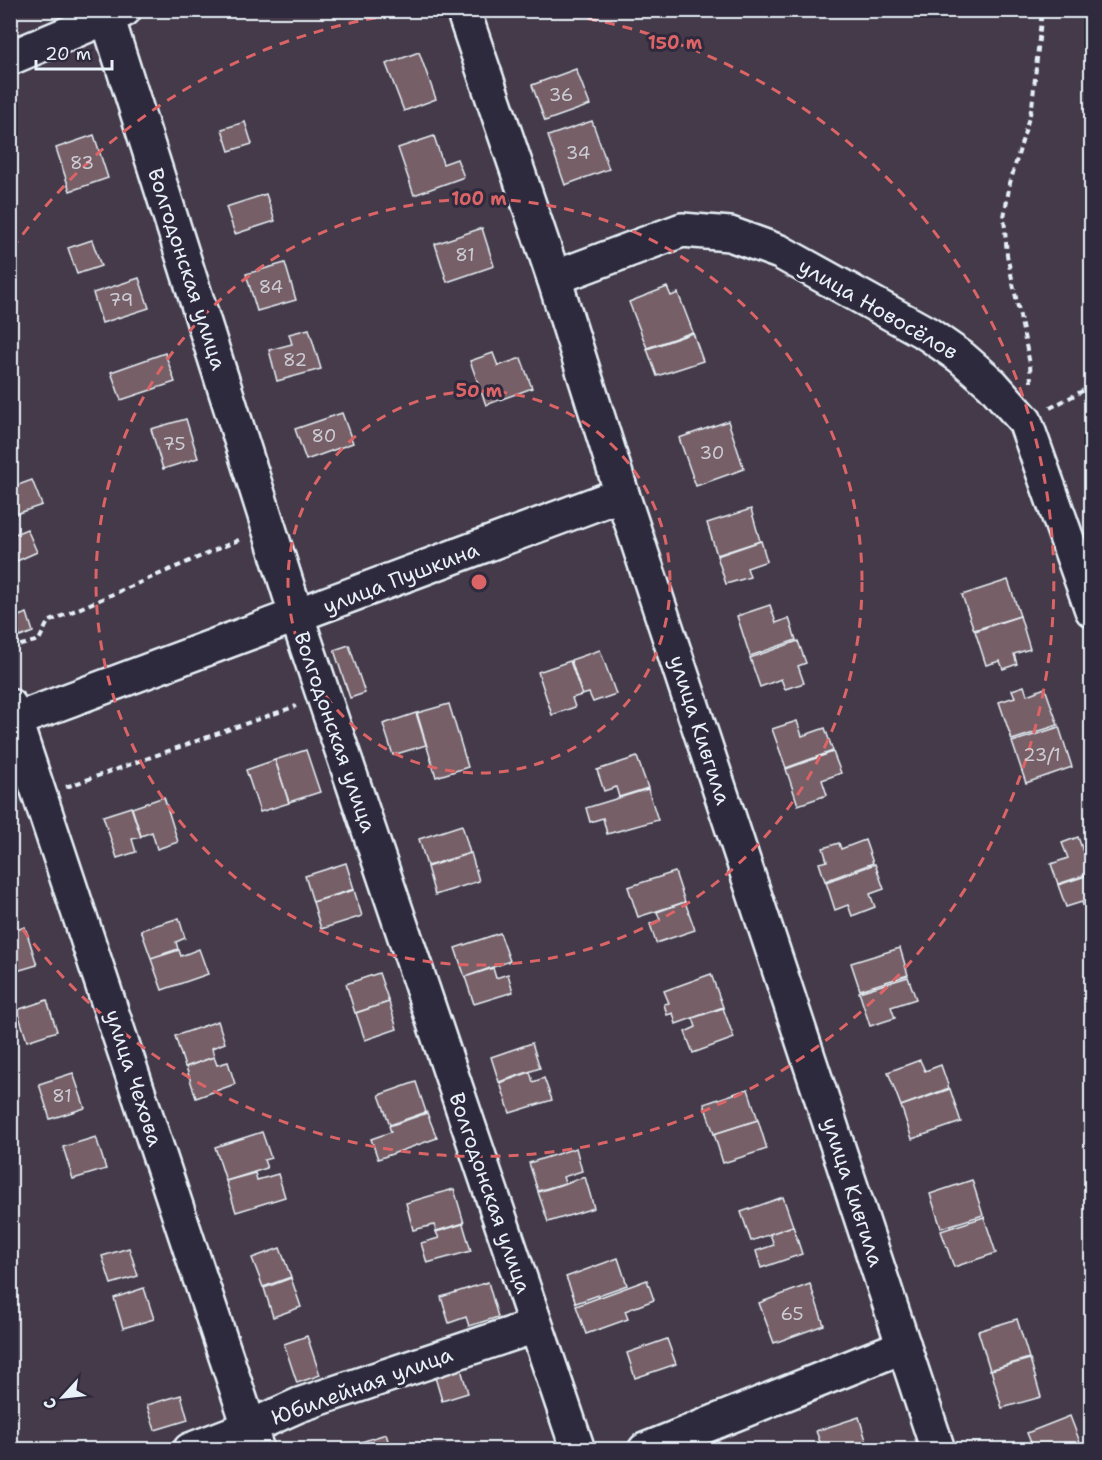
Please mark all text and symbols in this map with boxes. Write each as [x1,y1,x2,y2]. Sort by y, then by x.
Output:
text: 150 m [648,31,703,55]
scale bar [36,33,112,71]
text: 20 m [45,42,91,66]
house number: 36 [549,83,573,107]
house number: 34 [566,141,590,165]
house number: 83 [70,151,94,175]
street label: Волгодонская улица [141,164,233,374]
text: 100 m [451,187,507,211]
house number: 81 [455,243,475,267]
street label: улица Новосёлов [793,252,963,366]
house number: 84 [259,275,283,299]
house number: 79 [109,288,133,312]
house number: 82 [283,348,307,372]
text: 50 m [456,379,503,403]
house number: 80 [312,424,336,448]
house number: 75 [163,432,185,456]
house number: 30 [700,441,724,465]
street label: улица Пушкина [319,535,483,621]
centre of rings [469,572,489,592]
street label: Волгодонская улица [287,628,383,836]
street label: улица Кивгила [663,652,737,808]
house number: 23/1 [1023,743,1061,767]
street label: улица Чехова [99,1006,169,1150]
house number: 81 [52,1084,72,1108]
street label: Волгодонская улица [442,1089,538,1297]
street label: улица Кивгила [816,1114,890,1270]
house number: 65 [781,1302,803,1326]
street label: Юбилейная улица [268,1340,456,1432]
north arrow [33,1367,93,1427]
text: С [38,1394,62,1413]

